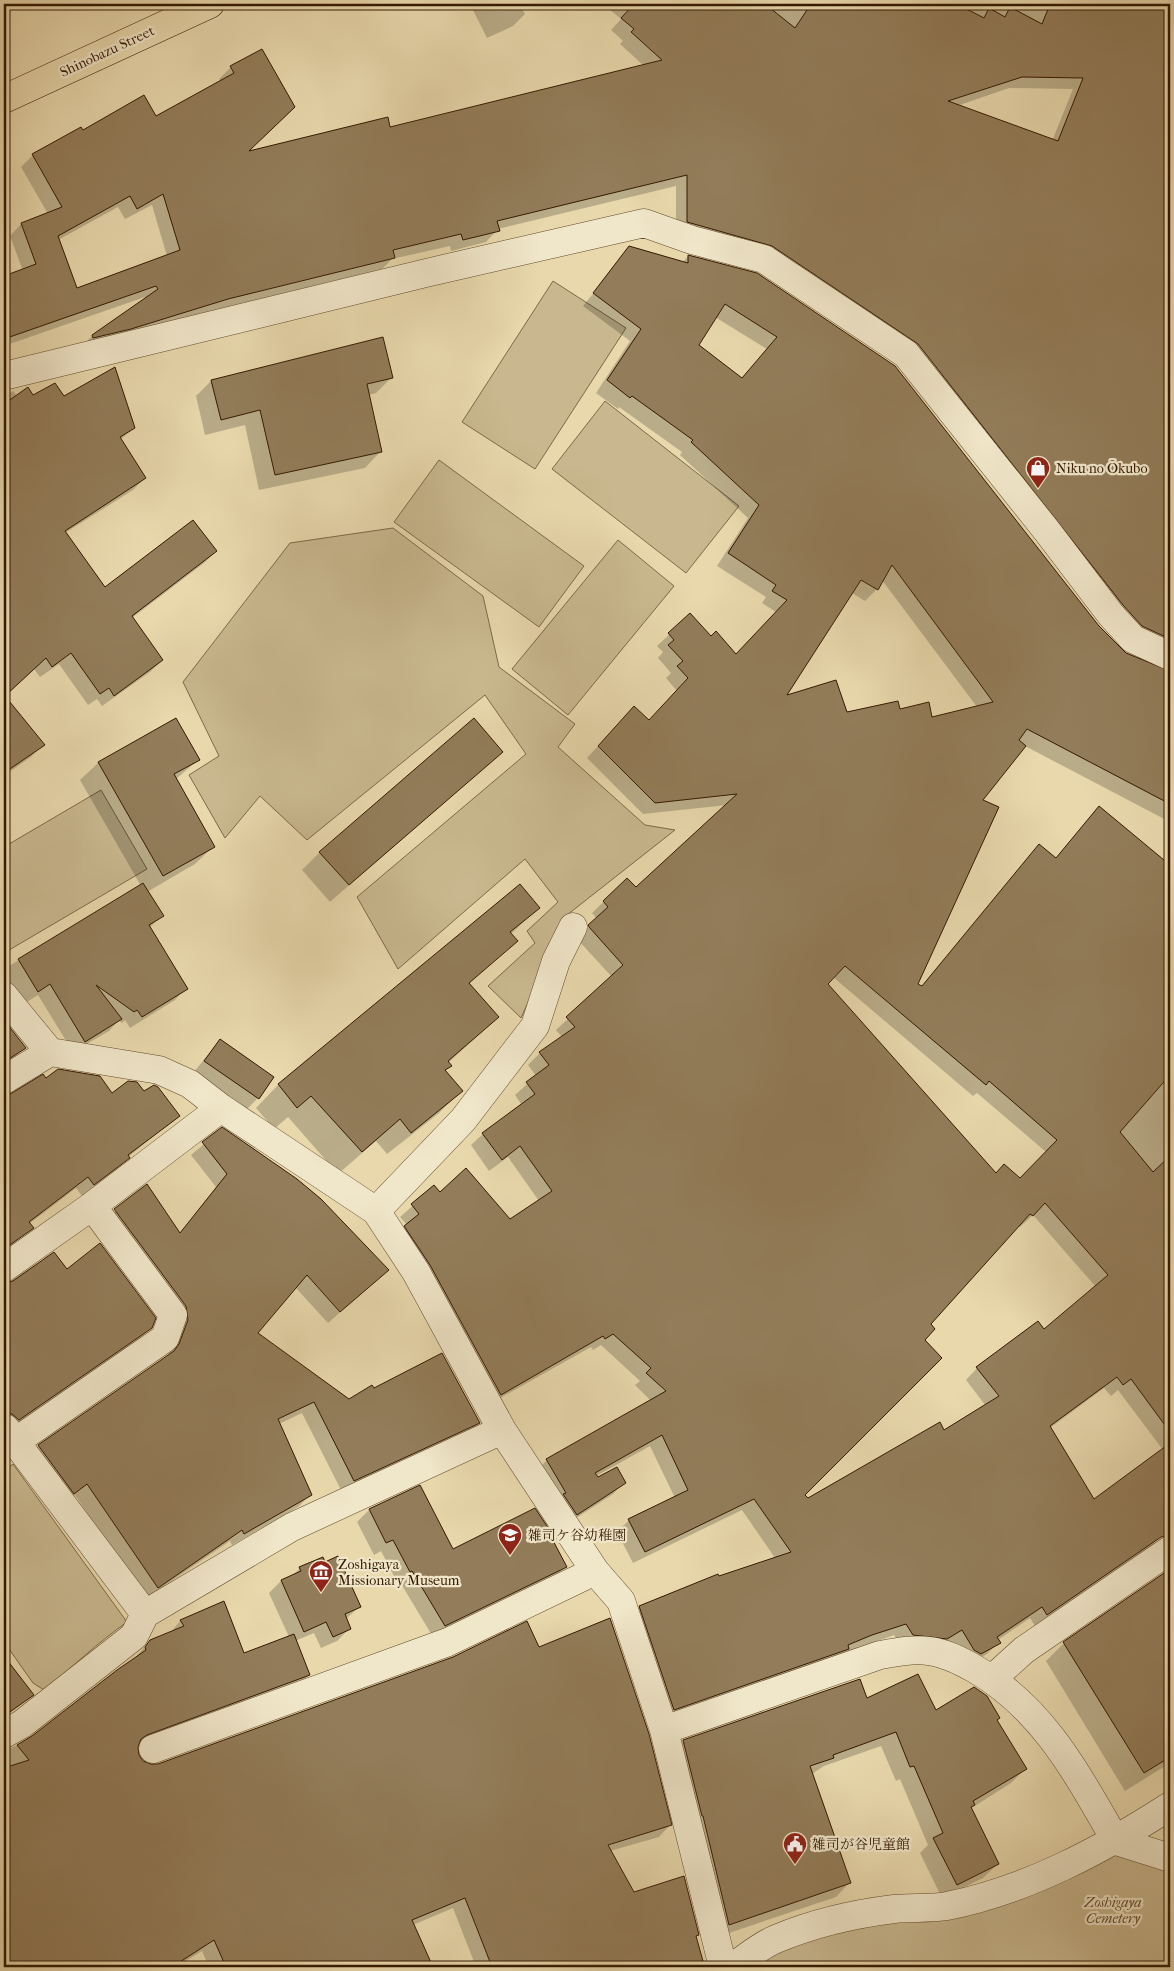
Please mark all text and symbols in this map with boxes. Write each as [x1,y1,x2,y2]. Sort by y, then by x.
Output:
street label: Shinobazu Street [57,22,157,81]
shop icon: Niku no Ōkubo [1025,455,1051,489]
place label: Niku no Ōkubo [1056,460,1148,477]
school or university icon: 雑司ケ谷幼稚園 [497,1522,523,1556]
place label: 雑司ケ谷幼稚園 [528,1527,626,1544]
place label: Zoshigaya Missionary Museum [338,1556,460,1589]
museum icon: Zoshigaya Missionary Museum [308,1559,334,1593]
public building icon: 雑司が谷児童館 [782,1831,808,1865]
place label: 雑司が谷児童館 [812,1836,910,1853]
park label: Zoshigaya Cemetery [1084,1894,1141,1927]

